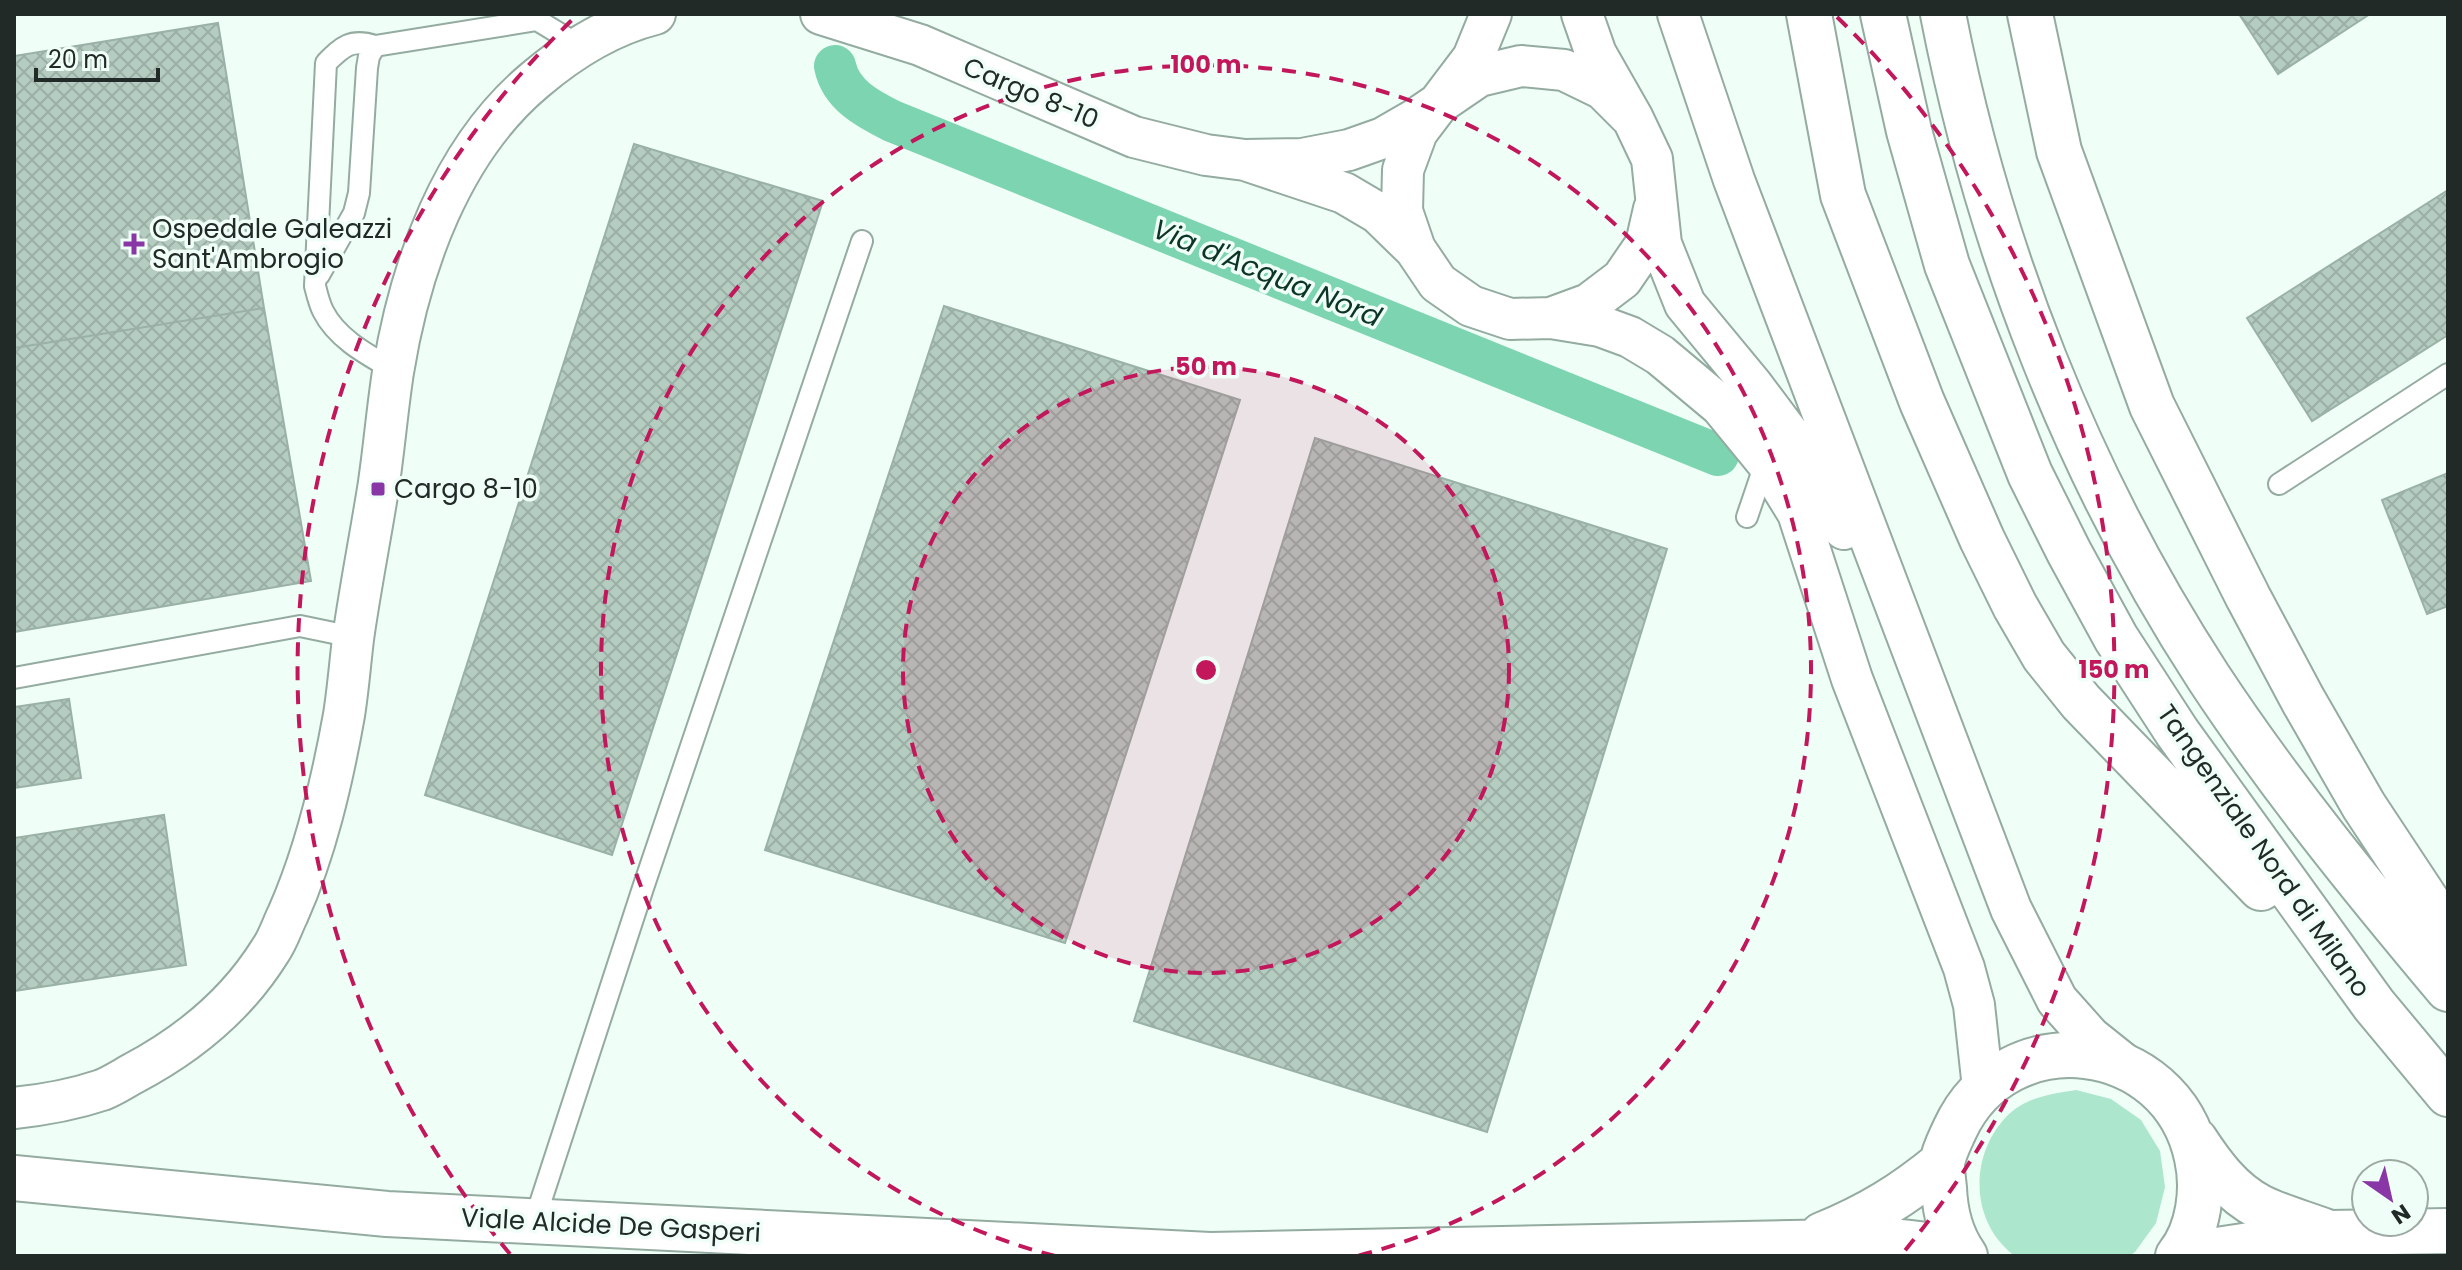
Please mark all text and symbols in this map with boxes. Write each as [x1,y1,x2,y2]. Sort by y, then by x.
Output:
scale bar [36,32,158,82]
text: 20 m [48,43,108,76]
street label: Cargo 8-10 [958,48,1104,138]
text: 100 m [1171,48,1241,81]
water label: Via d'Acqua Nord [1147,209,1388,337]
place label: Ospedale Galeazzi Sant'Ambrogio [152,211,392,277]
marker: Ospedale Galeazzi Sant'Ambrogio [123,233,145,255]
text: 50 m [1175,350,1237,383]
place label: Cargo 8-10 [394,471,538,507]
marker: Cargo 8-10 [369,480,387,498]
text: 150 m [2079,653,2149,686]
centre of rings [1192,656,1220,684]
street label: Tangenziale Nord di Milano [2149,697,2379,1005]
north arrow [2350,1158,2430,1238]
text: N [2385,1197,2416,1232]
street label: Viale Alcide De Gasperi [460,1199,762,1251]

